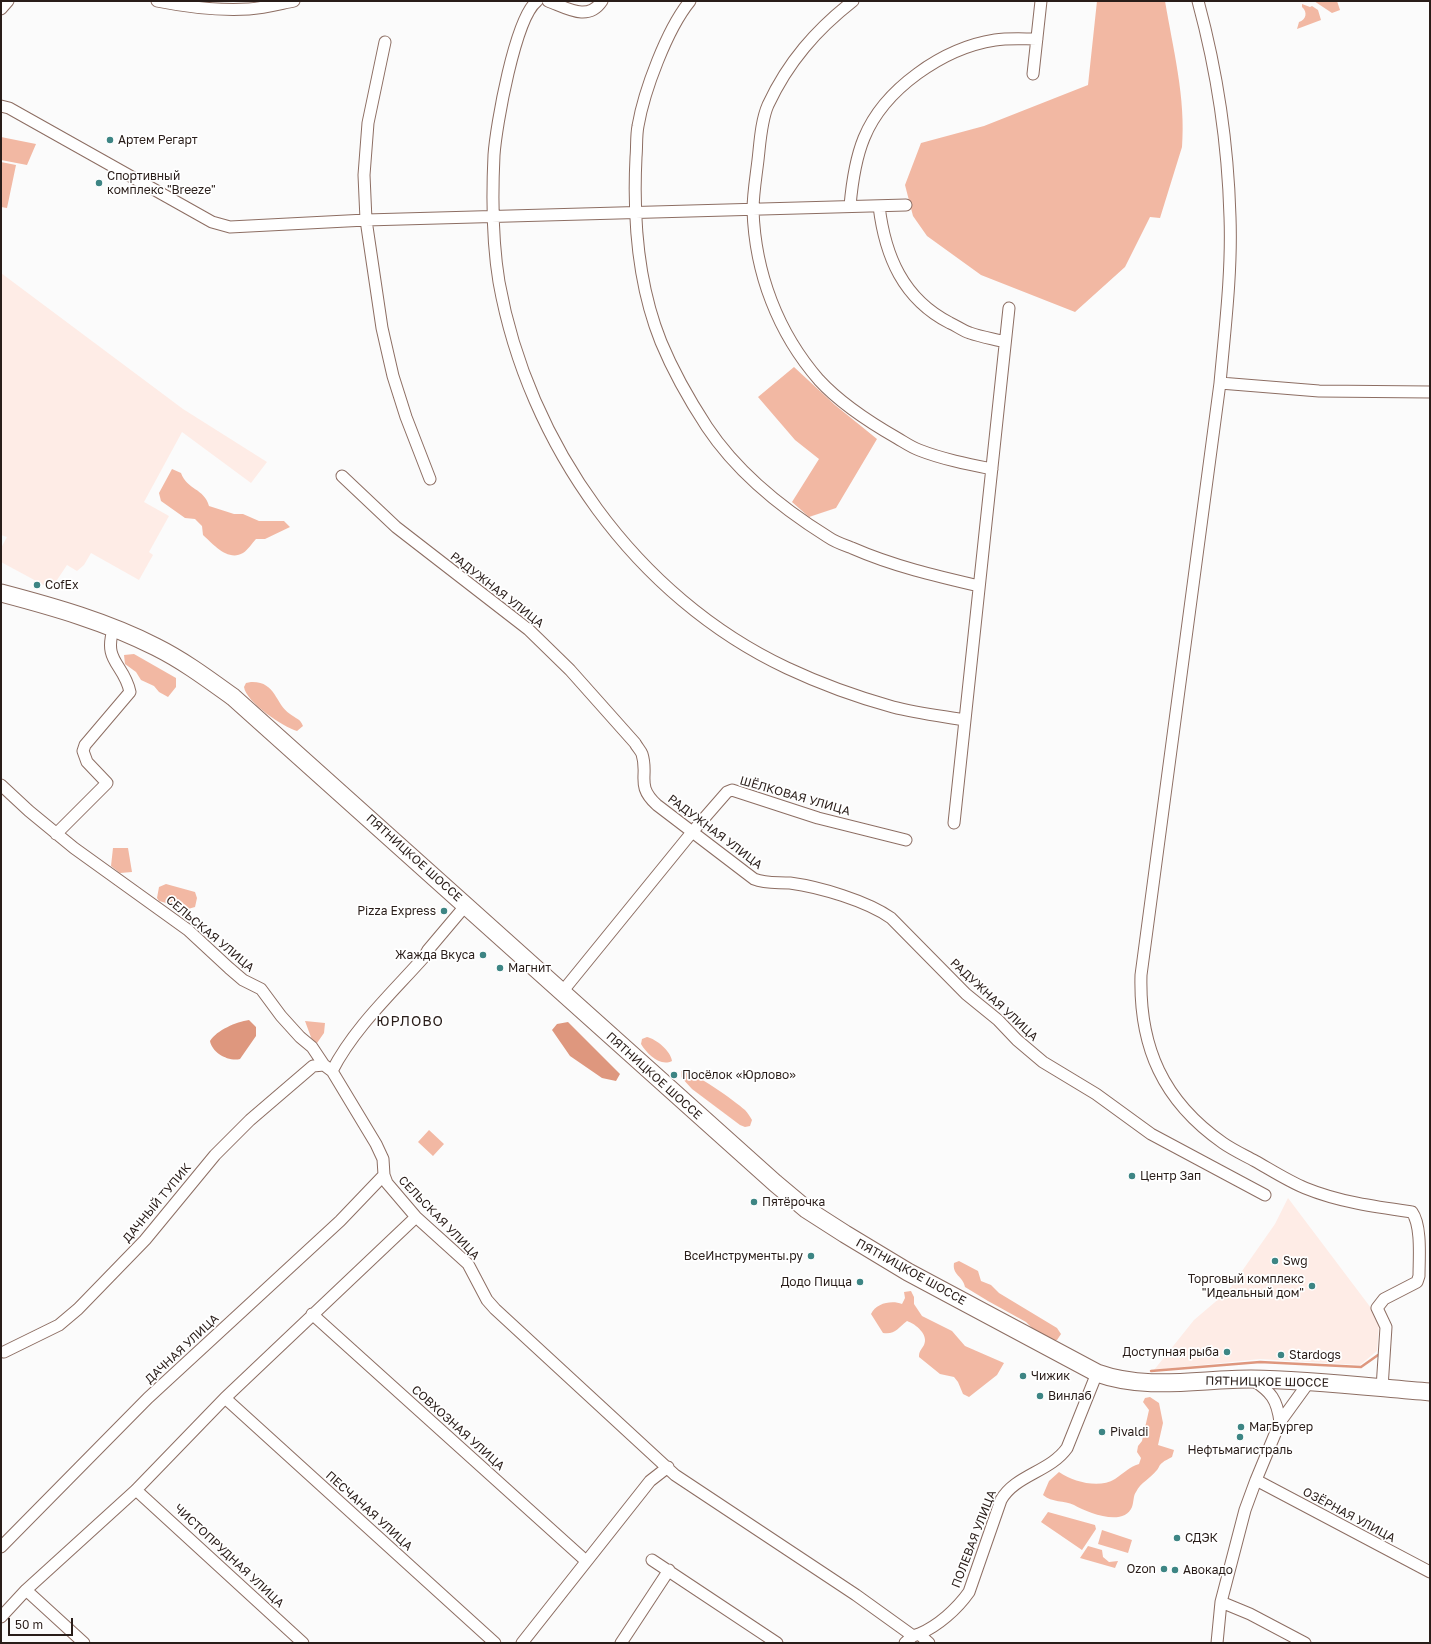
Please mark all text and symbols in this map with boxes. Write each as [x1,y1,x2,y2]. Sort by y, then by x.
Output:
place label: Артем Регарт [118,133,198,147]
marker: Артем Регарт [105,135,115,145]
place label: Спортивный комплекс "Breeze" [107,169,216,197]
marker: Спортивный комплекс "Breeze" [94,178,104,188]
street label: РАДУЖНАЯ УЛИЦА [447,549,547,631]
place label: CofEx [45,578,79,592]
marker: CofEx [32,580,42,590]
street label: ШЁЛКОВАЯ УЛИЦА [738,773,852,819]
street label: РАДУЖНАЯ УЛИЦА [665,792,765,872]
street label: ПЯТНИЦКОЕ ШОССЕ [363,811,465,905]
street label: СЕЛЬСКАЯ УЛИЦА [163,893,257,975]
place label: Pizza Express [357,904,436,918]
marker: Pizza Express [439,906,449,916]
place label: Жажда Вкуса [395,948,475,962]
marker: Жажда Вкуса [478,950,488,960]
street label: РАДУЖНАЯ УЛИЦА [947,956,1041,1044]
place label: Магнит [508,961,551,975]
marker: Магнит [495,963,505,973]
district label: ЮРЛОВО [376,1014,444,1030]
street label: ПЯТНИЦКОЕ ШОССЕ [603,1029,705,1123]
place label: Посёлок «Юрлово» [682,1068,796,1082]
marker: Посёлок «Юрлово» [669,1070,679,1080]
street label: ДАЧНЫЙ ТУПИК [120,1161,194,1245]
place label: Центр Зап [1140,1169,1201,1183]
marker: Центр Зап [1127,1171,1137,1181]
street label: СЕЛЬСКАЯ УЛИЦА [395,1173,483,1263]
place label: Пятёрочка [762,1195,825,1209]
marker: Пятёрочка [749,1197,759,1207]
street label: ПЯТНИЦКОЕ ШОССЕ [853,1236,969,1308]
place label: ВсеИнструменты.ру [684,1249,803,1263]
marker: ВсеИнструменты.ру [806,1251,816,1261]
place label: Swg [1283,1254,1308,1268]
marker: Swg [1270,1256,1280,1266]
place label: Торговый комплекс "Идеальный дом" [1188,1272,1304,1300]
place label: Додо Пицца [781,1275,852,1289]
marker: Додо Пицца [855,1277,865,1287]
marker: Торговый комплекс "Идеальный дом" [1307,1281,1317,1291]
street label: ДАЧНАЯ УЛИЦА [142,1311,222,1387]
place label: Доступная рыба [1123,1345,1219,1359]
marker: Доступная рыба [1222,1347,1232,1357]
place label: Stardogs [1289,1348,1341,1362]
marker: Stardogs [1276,1350,1286,1360]
place label: Чижик [1031,1369,1070,1383]
marker: Чижик [1018,1371,1028,1381]
street label: ПЯТНИЦКОЕ ШОССЕ [1205,1374,1329,1390]
street label: СОВХОЗНАЯ УЛИЦА [409,1382,507,1474]
place label: Винлаб [1048,1389,1092,1403]
marker: Винлаб [1035,1391,1045,1401]
place label: МагБургер [1249,1420,1313,1434]
marker: МагБургер [1236,1422,1246,1432]
place label: Pivaldi [1110,1425,1149,1439]
marker: Pivaldi [1097,1427,1107,1437]
marker: Нефтьмагистраль [1235,1432,1245,1442]
place label: Нефтьмагистраль [1187,1443,1293,1457]
street label: ПЕСЧАНАЯ УЛИЦА [323,1468,415,1554]
street label: ОЗЁРНАЯ УЛИЦА [1300,1485,1398,1545]
street label: ПОЛЕВАЯ УЛИЦА [949,1488,999,1590]
street label: ЧИСТОПРУДНАЯ УЛИЦА [171,1501,287,1611]
place label: СДЭК [1185,1531,1218,1545]
marker: СДЭК [1172,1533,1182,1543]
place label: Ozon [1127,1562,1156,1576]
place label: Авокадо [1183,1563,1233,1577]
marker: Ozon [1159,1564,1169,1574]
marker: Авокадо [1170,1565,1180,1575]
scale bar [10,1610,75,1636]
text: 50 m [15,1617,43,1632]

